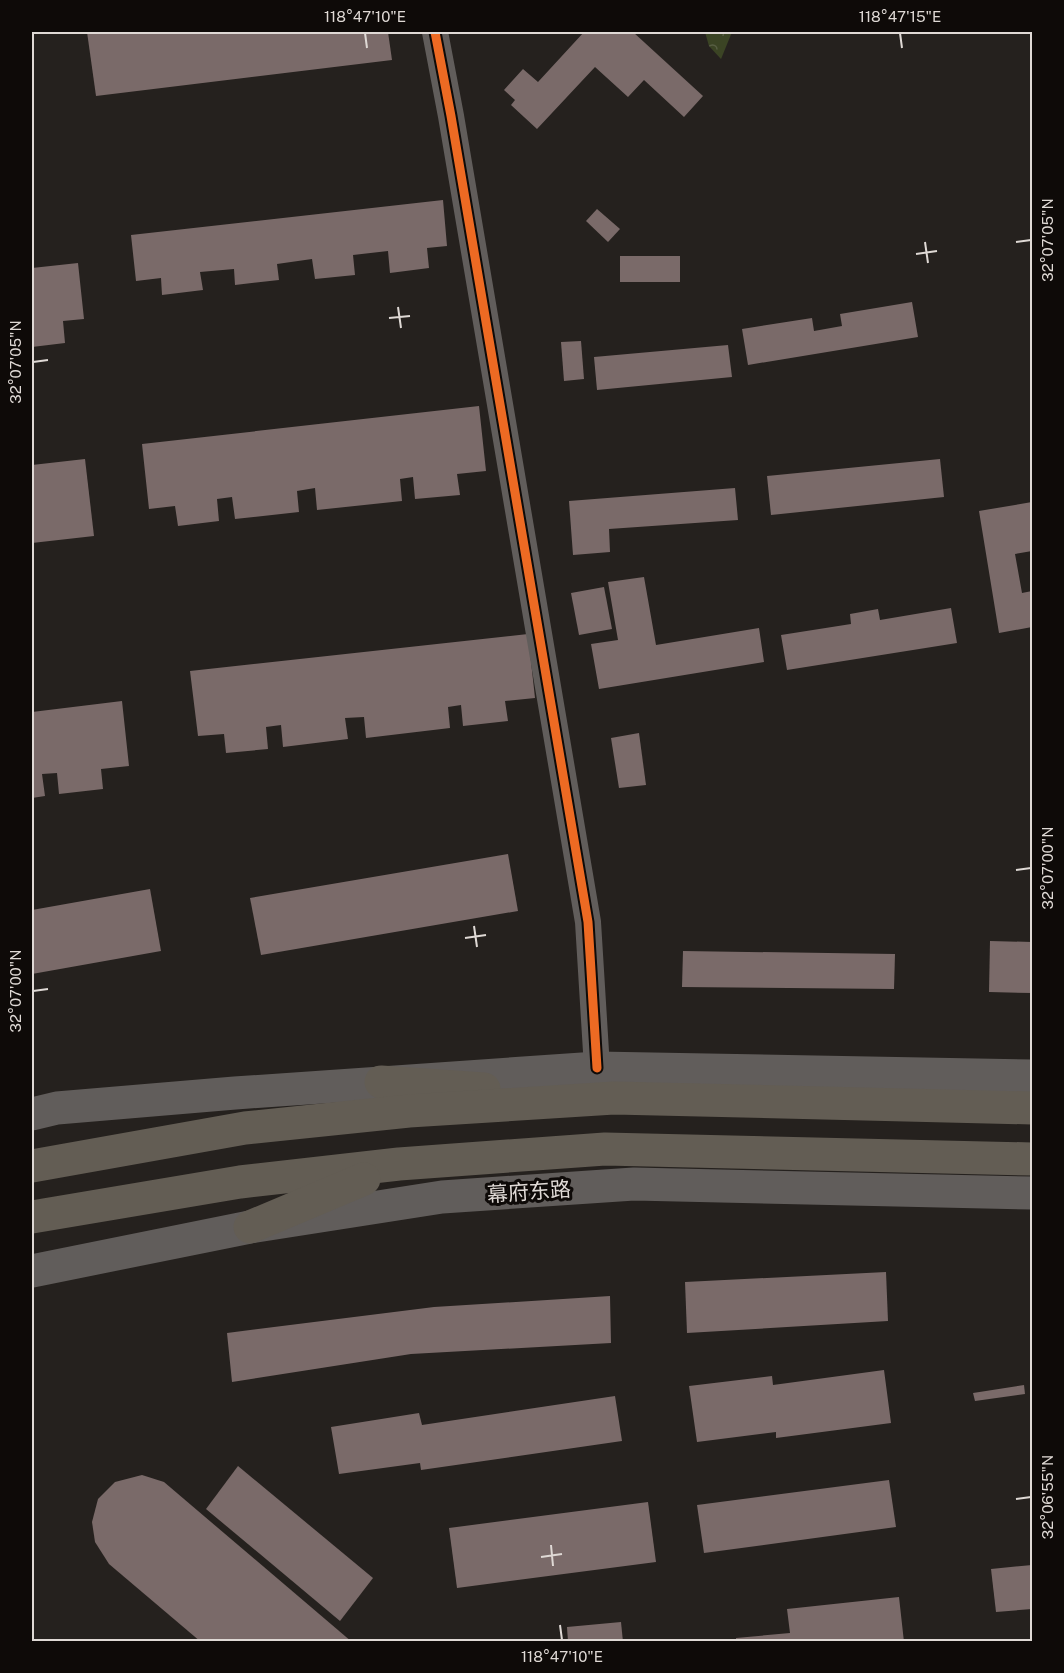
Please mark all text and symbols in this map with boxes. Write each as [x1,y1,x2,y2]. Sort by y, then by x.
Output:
text: 118°47'10"E [324,8,406,25]
text: 118°47'15"E [859,8,941,25]
text: 32°07'05"N [1039,198,1056,282]
text: 32°07'05"N [7,320,24,404]
text: 32°07'00"N [1039,827,1056,909]
text: 32°07'00"N [7,950,24,1032]
street label: 幕府东路 [486,1176,572,1207]
text: 32°06'55"N [1039,1455,1056,1539]
text: 118°47'10"E [521,1648,603,1665]

